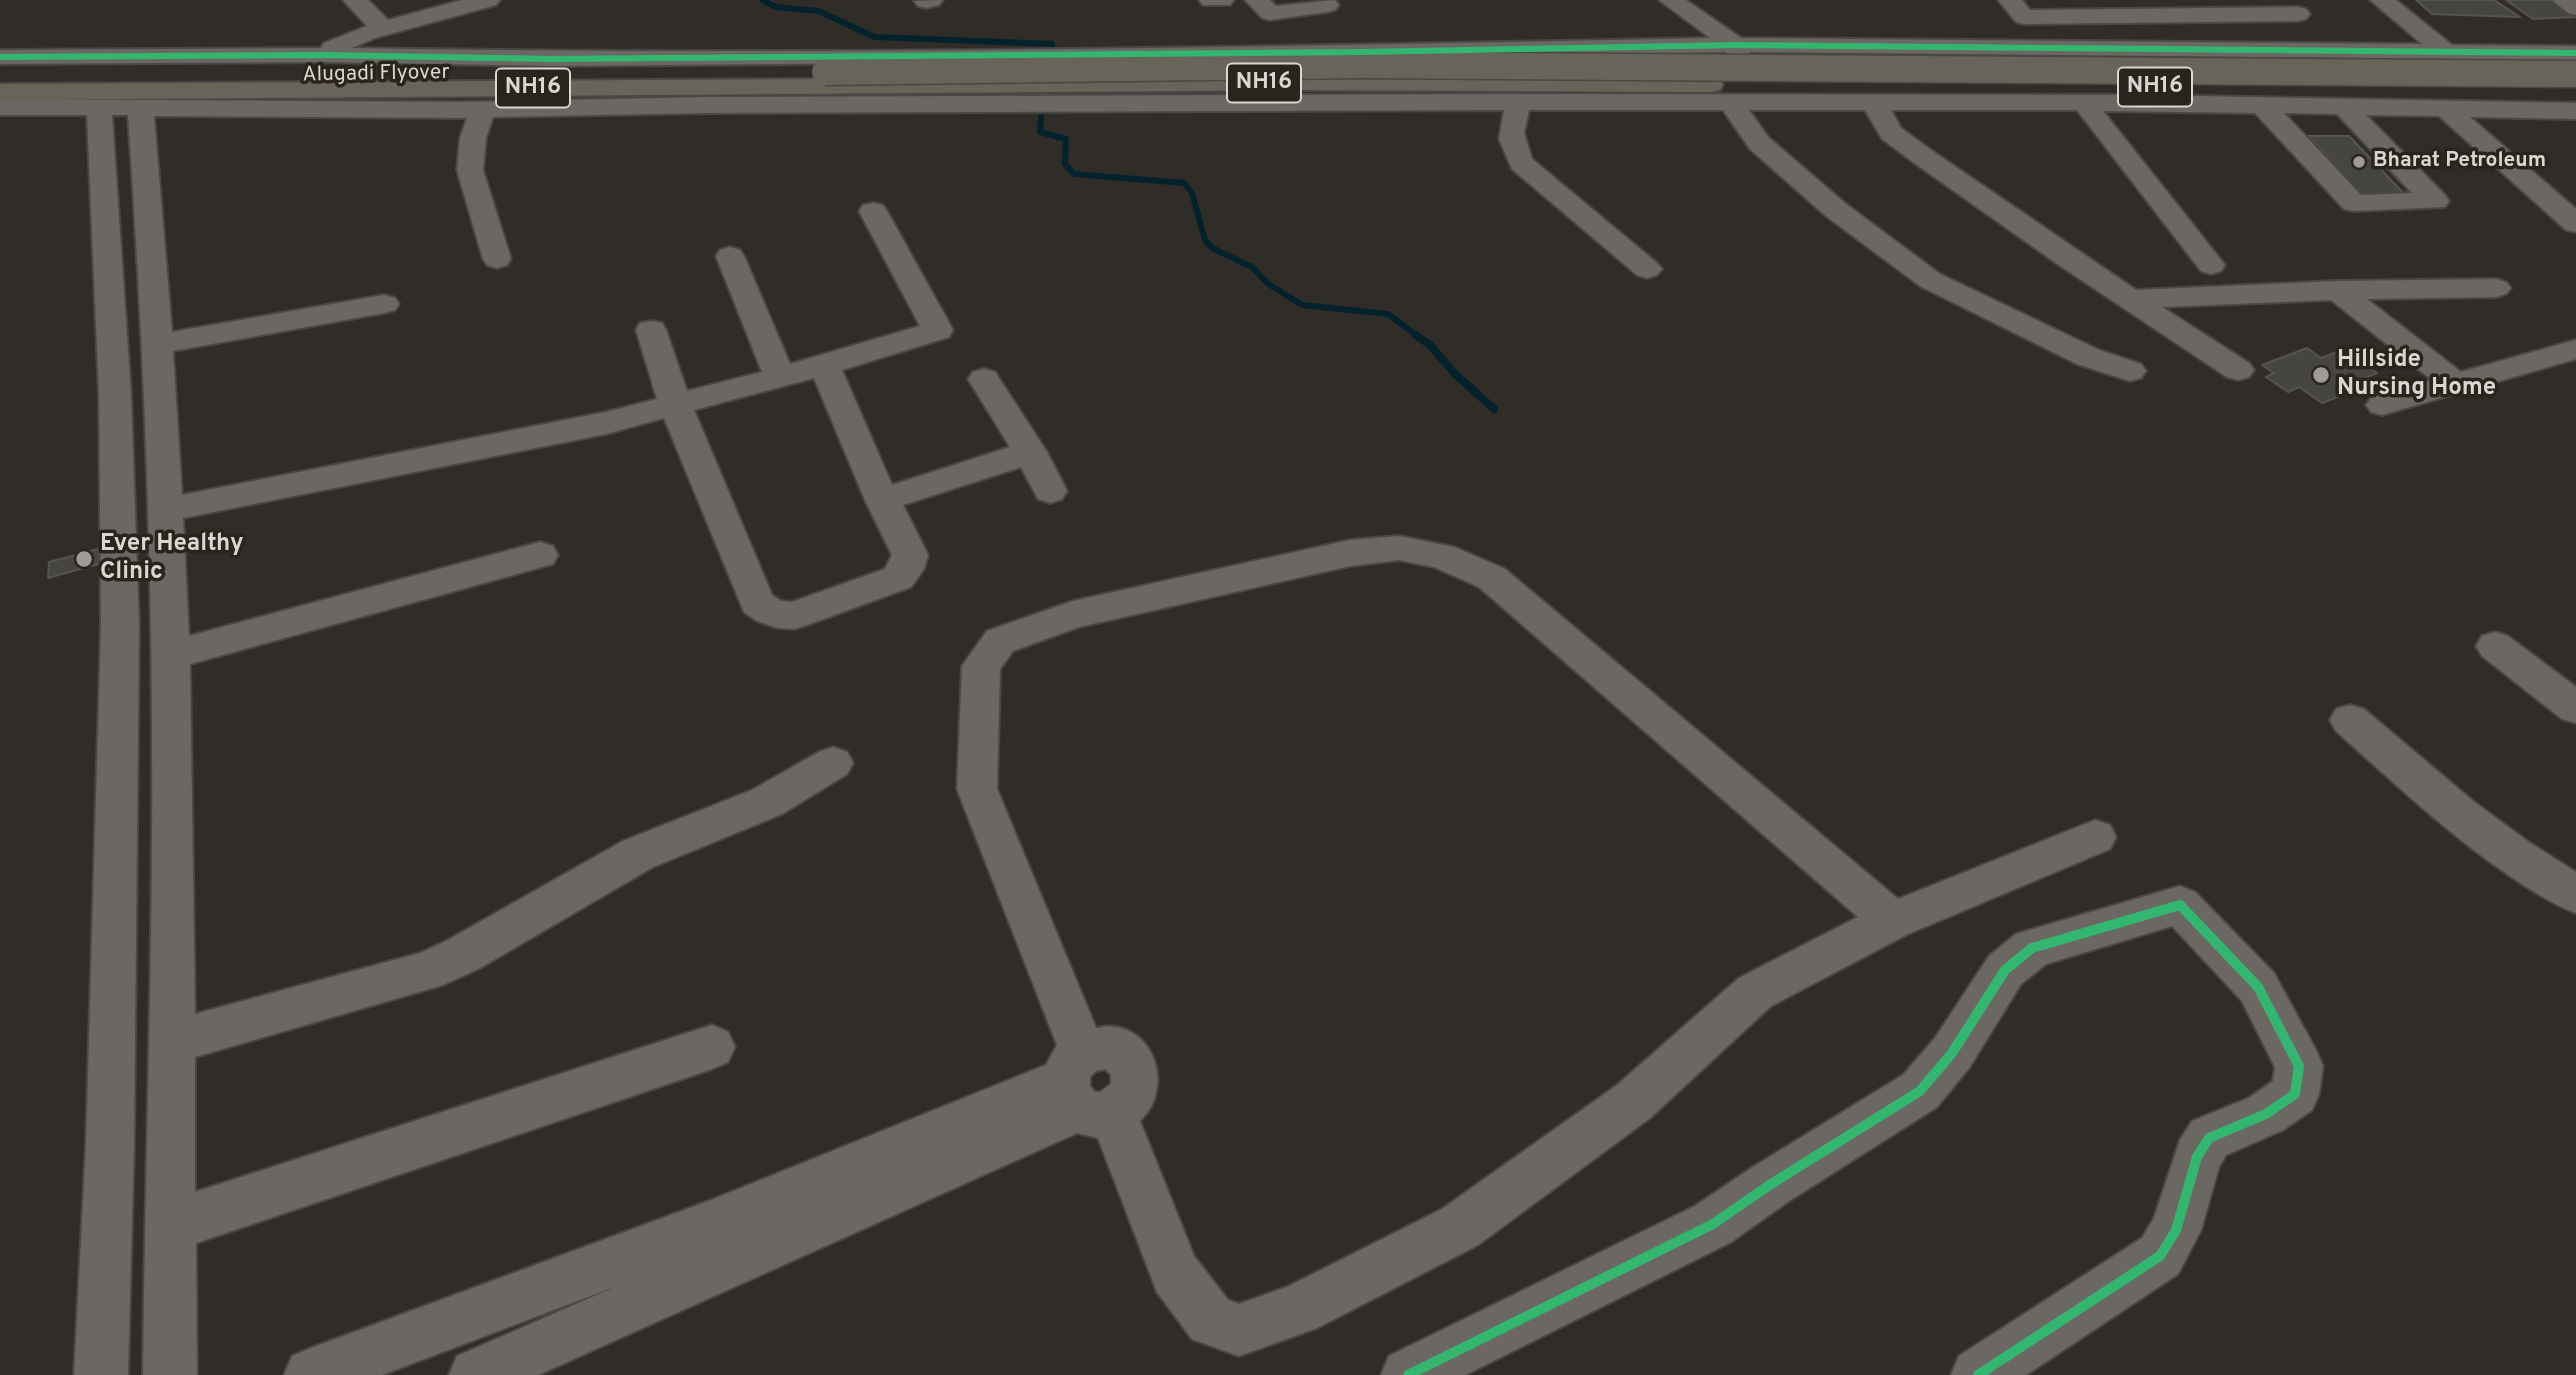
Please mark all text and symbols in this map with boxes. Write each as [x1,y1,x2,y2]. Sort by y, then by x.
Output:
street label: Alugadi Flyover [302,61,450,89]
road number: NH16 [1227,64,1301,102]
road number: NH16 [496,68,570,108]
road number: NH16 [2118,68,2192,106]
place label: Bharat Petroleum [2373,149,2546,175]
marker: Bharat Petroleum [2351,154,2367,170]
place label: Hillside Nursing Home [2337,347,2496,403]
marker: Hillside Nursing Home [2311,365,2331,385]
place label: Ever Healthy Clinic [100,531,244,587]
marker: Ever Healthy Clinic [74,549,94,569]

